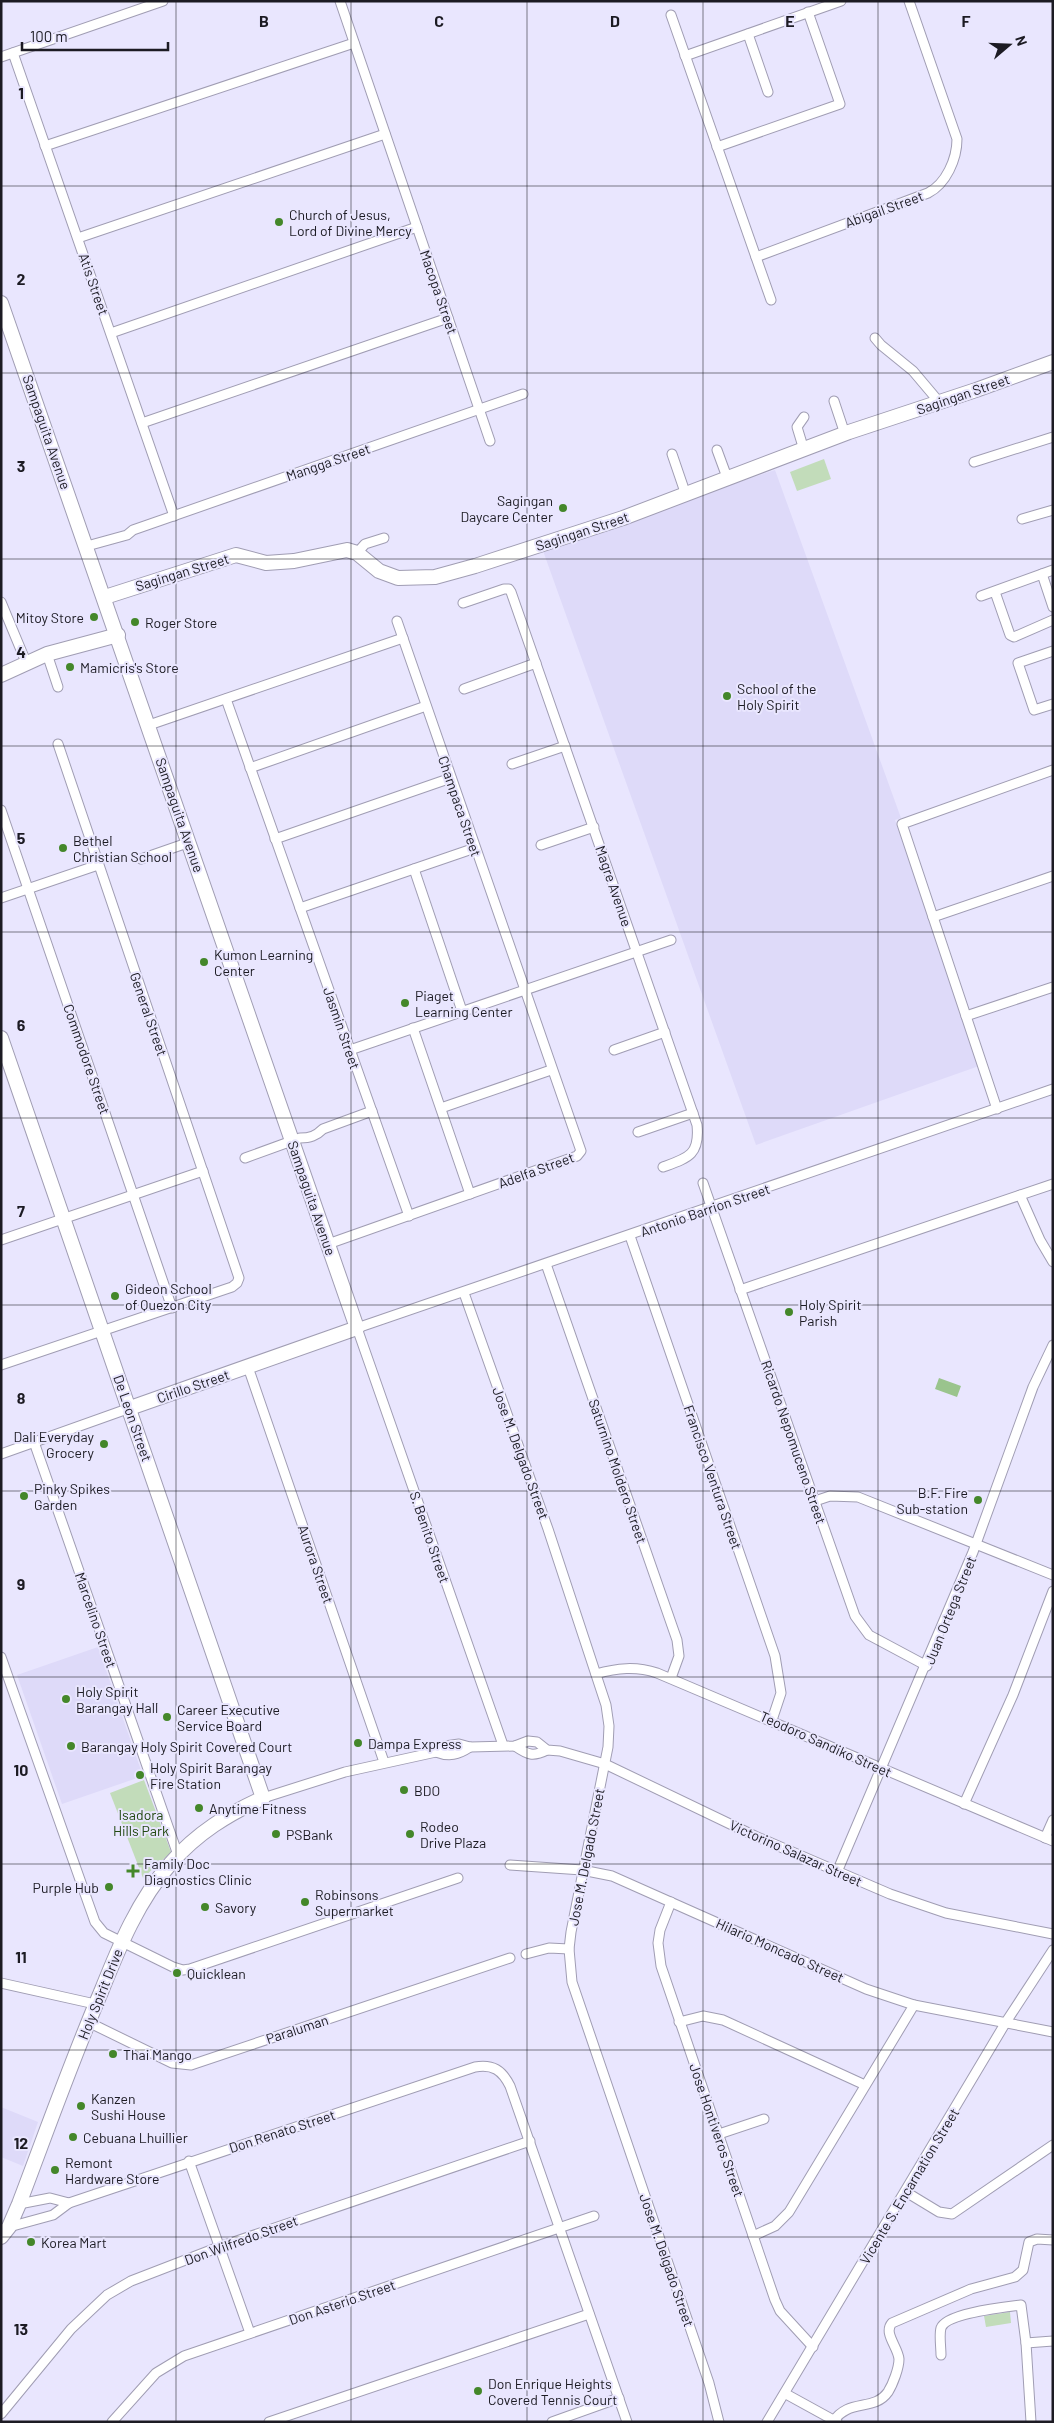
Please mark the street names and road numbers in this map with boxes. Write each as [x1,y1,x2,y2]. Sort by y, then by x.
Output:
street label: Abigail Street [842,187,926,231]
street label: Macopa Street [417,248,461,336]
street label: Atis Street [75,251,113,317]
street label: Sagingan Street [914,370,1012,418]
street label: Sampaguita Avenue [19,373,75,491]
street label: Mangga Street [284,440,372,484]
street label: Sagingan Street [533,508,631,554]
street label: Sagingan Street [133,550,231,594]
street label: Champaca Street [435,754,485,858]
street label: Sampaguita Avenue [152,756,208,874]
street label: Magre Avenue [592,843,636,929]
street label: General Street [127,970,171,1058]
street label: Jasmin Street [320,985,364,1071]
street label: Commodore Street [60,1002,114,1116]
street label: Sampaguita Avenue [284,1139,340,1257]
street label: Adelfa Street [496,1148,576,1192]
street label: Antonio Barrion Street [638,1180,772,1240]
street label: Ricardo Nepomuceno Street [758,1358,830,1526]
street label: Cirillo Street [154,1366,232,1406]
street label: De Leon Street [110,1372,156,1464]
street label: Jose M. Delgado Street [489,1384,553,1522]
street label: Saturnino Moldero Street [585,1397,651,1545]
street label: Francisco Ventura Street [680,1403,746,1551]
street label: S. Benito Street [406,1489,454,1585]
street label: Aurora Street [295,1523,337,1605]
street label: Juan Ortega Street [921,1553,979,1667]
street label: Marcelino Street [72,1570,120,1670]
street label: Teodoro Sandiko Street [758,1707,894,1781]
street label: Jose M. Delgado Street [564,1787,608,1927]
street label: Victorino Salazar Street [727,1816,865,1890]
street label: Hilario Moncado Street [714,1914,846,1986]
street label: Holy Spirit Drive [74,1946,126,2042]
street label: Paraluman [264,2011,330,2047]
street label: Jose Hontiveros Street [686,2061,748,2199]
street label: Vicente S. Encarnation Street [856,2105,962,2267]
street label: Don Renato Street [227,2106,337,2156]
street label: Jose M. Delgado Street [636,2191,698,2329]
street label: Don Wilfredo Street [182,2212,300,2268]
street label: Don Asterio Street [287,2276,397,2328]

